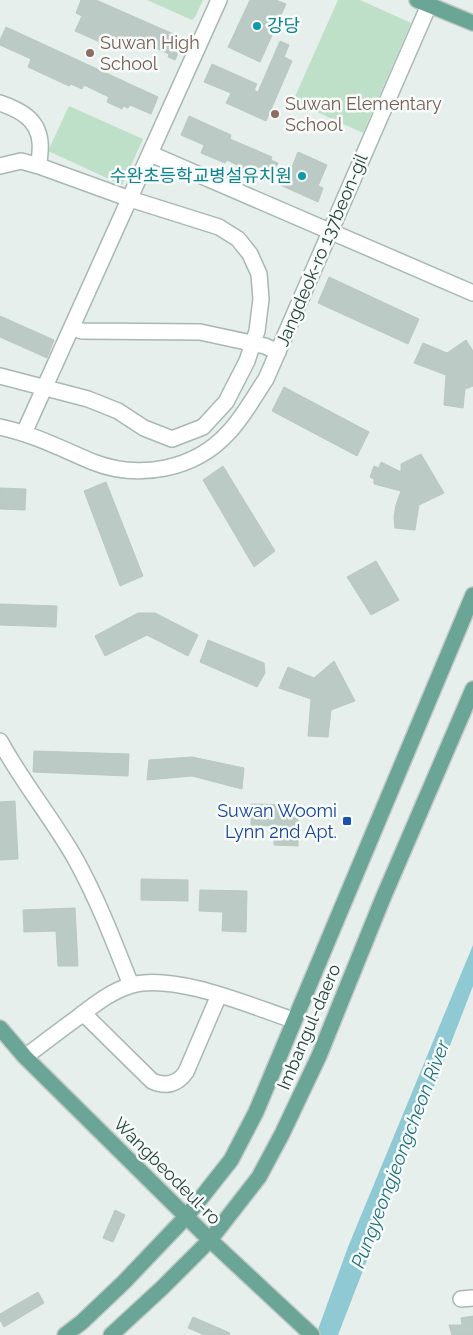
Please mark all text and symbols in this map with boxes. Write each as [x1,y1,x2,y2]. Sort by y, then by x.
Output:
place label: 강당 [267,15,300,36]
marker: 강당 [251,20,263,32]
place label: Suwan High School [100,32,200,74]
marker: Suwan High School [84,47,96,59]
place label: Suwan Elementary School [285,93,442,135]
marker: Suwan Elementary School [269,108,281,120]
street label: Jangdeok-ro 137beon-gil [271,150,372,349]
place label: 수완초등학교병설유치원 [110,165,292,186]
marker: 수완초등학교병설유치원 [296,170,308,182]
place label: Suwan Woomi Lynn 2nd Apt. [217,800,337,842]
marker: Suwan Woomi Lynn 2nd Apt. [341,815,353,827]
street label: Imbangul-daero [273,960,345,1093]
water label: Pungyeongjeongcheon River [346,1036,454,1271]
street label: Wangbeodeul-ro [109,1113,226,1229]

